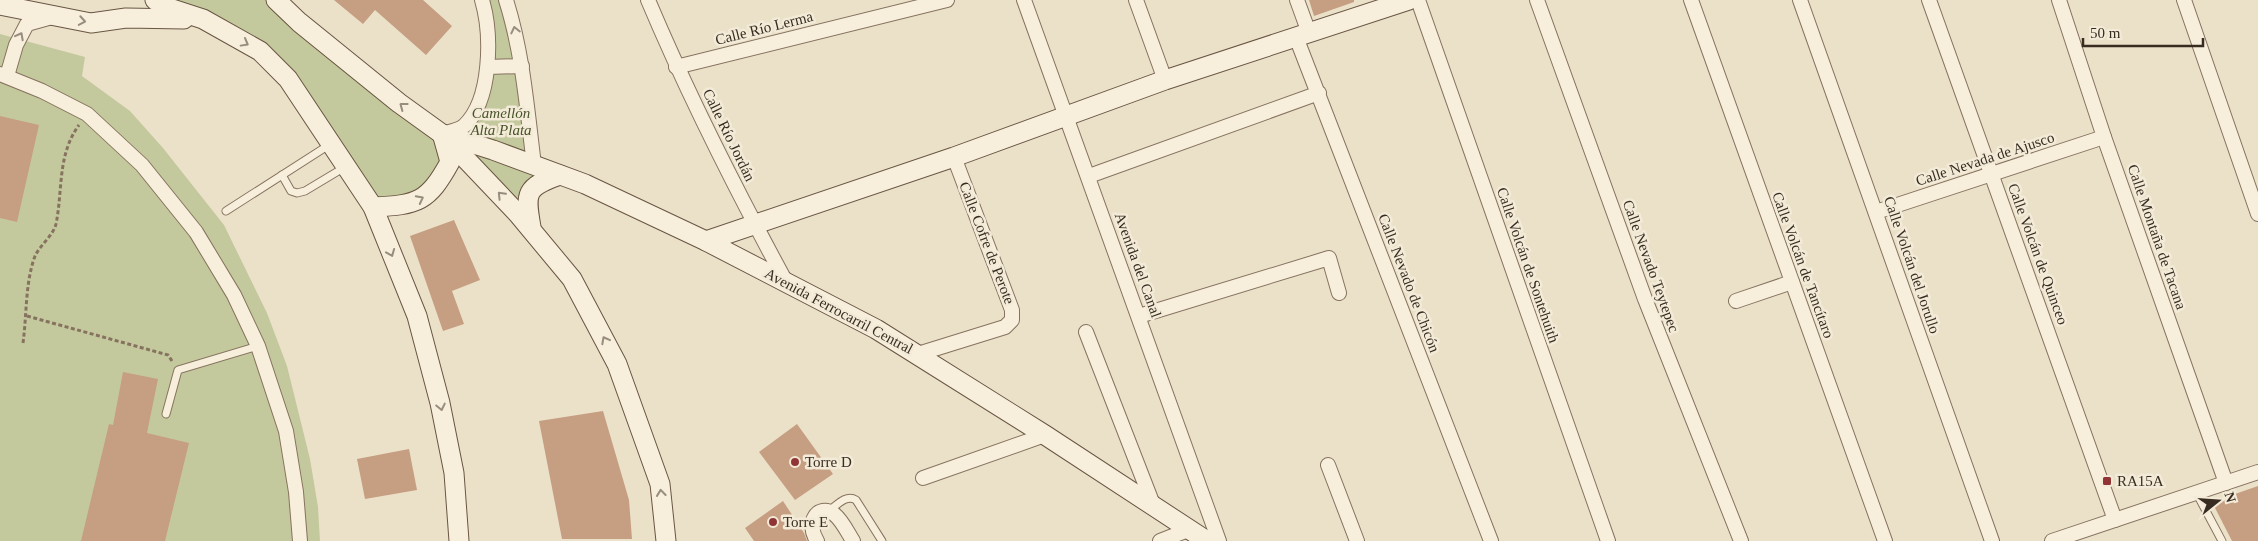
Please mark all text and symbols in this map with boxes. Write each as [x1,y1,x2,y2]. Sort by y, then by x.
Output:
street label: Calle Río Lerma [714,8,815,48]
scale bar [2083,15,2203,47]
one-way arrow [78,16,87,26]
text: 50 m [2090,25,2121,41]
one-way arrow [510,26,521,35]
one-way arrow [14,33,24,42]
one-way arrow [240,37,249,47]
street label: Calle Río Jordán [700,86,759,184]
one-way arrow [400,103,409,111]
park label: Camellón Alta Plata [469,105,532,138]
street label: Calle Nevada de Ajusco [1914,129,2056,189]
street label: Calle Montaña de Tacana [2125,162,2189,312]
street label: Calle Cofre de Perote [956,180,1018,307]
street label: Calle Volcán de Quinceo [2005,181,2071,327]
street label: Calle Volcán de Sontehuith [1494,185,1562,345]
street label: Calle Volcán de Tancítaro [1769,190,1837,340]
one-way arrow [498,192,507,201]
street label: Calle Volcán del Jorullo [1881,194,1943,336]
one-way arrow [415,195,424,205]
street label: Calle Nevado Teytepec [1620,198,1682,335]
street label: Avenida del Canal [1112,210,1164,320]
street label: Calle Nevado de Chicón [1375,211,1443,355]
one-way arrow [386,248,396,256]
street label: Avenida Ferrocarril Central [762,265,916,357]
one-way arrow [601,337,611,346]
one-way arrow [435,403,445,411]
place label: Torre D [805,454,852,470]
marker: Torre D [789,456,801,468]
place label: RA15A [2117,473,2164,489]
marker: RA15A [2101,475,2113,487]
north arrow [2193,476,2243,526]
one-way arrow [655,488,666,496]
text: N [2221,490,2239,504]
place label: Torre E [783,514,828,530]
marker: Torre E [767,516,779,528]

